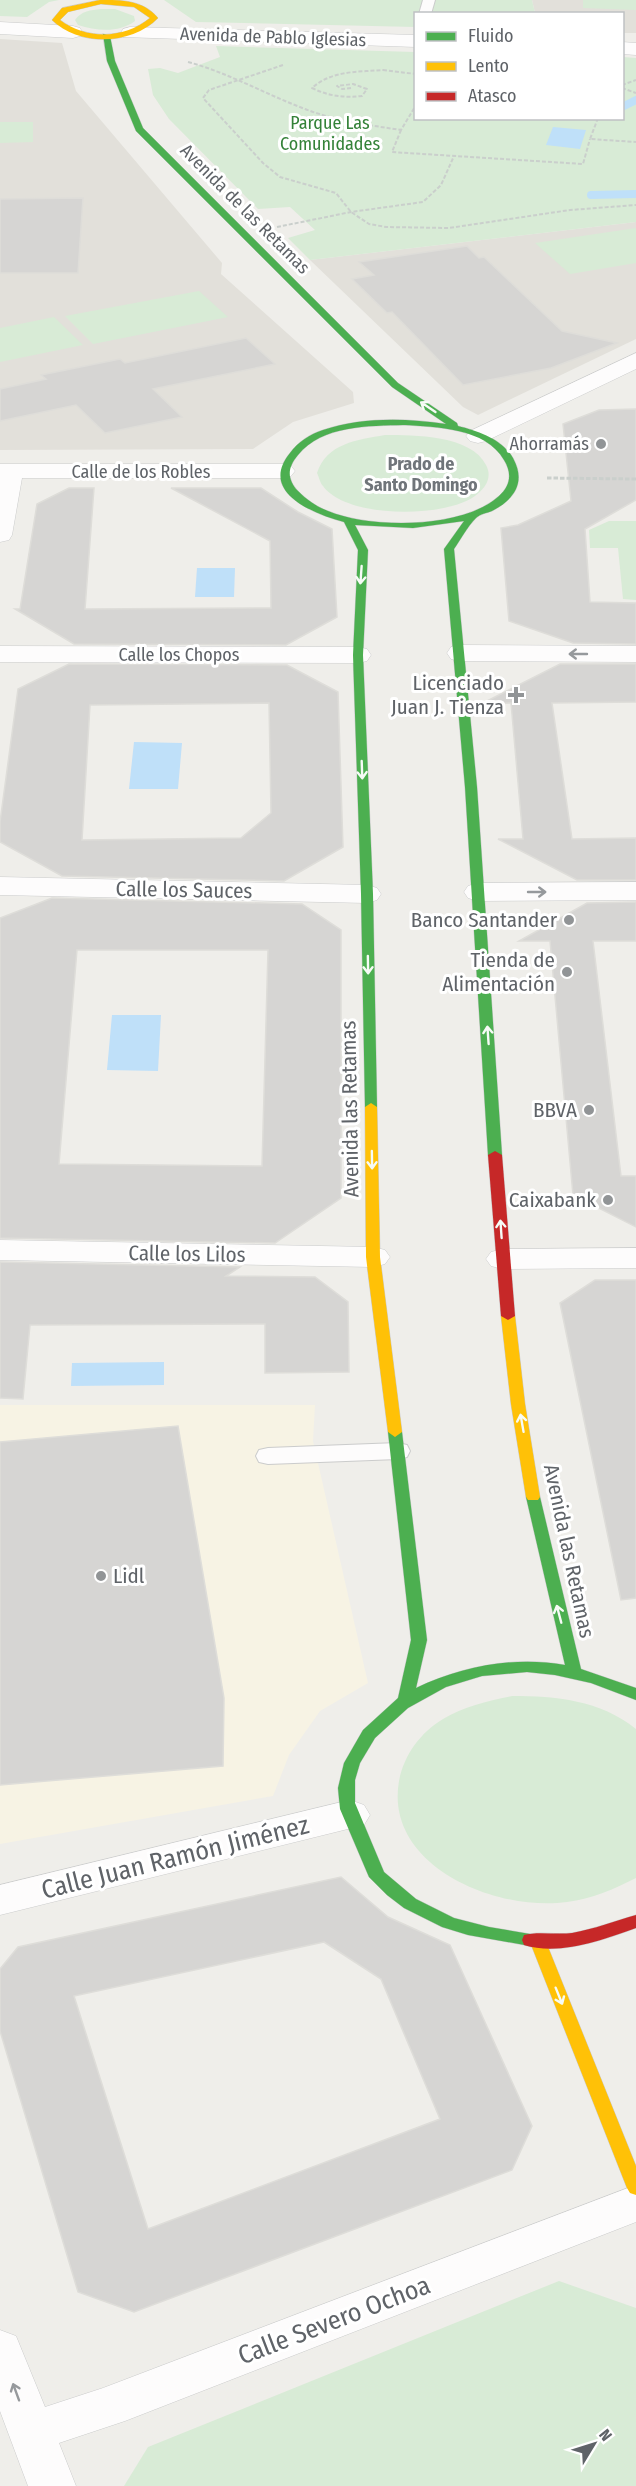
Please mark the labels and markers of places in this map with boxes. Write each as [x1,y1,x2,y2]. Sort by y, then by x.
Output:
place label: Ahorramás [510,433,589,455]
marker: Ahorramás [594,437,608,451]
place label: Licenciado Juan J. Tienza [391,670,504,720]
marker: Licenciado Juan J. Tienza [509,688,523,702]
place label: Banco Santander [411,907,558,933]
marker: Banco Santander [562,913,576,927]
place label: Tienda de Alimentación [442,947,555,997]
marker: Tienda de Alimentación [560,965,574,979]
place label: BBVA [533,1097,577,1123]
marker: BBVA [582,1103,596,1117]
place label: Caixabank [509,1187,596,1213]
marker: Caixabank [601,1193,615,1207]
place label: Lidl [113,1563,145,1589]
marker: Lidl [94,1569,108,1583]

